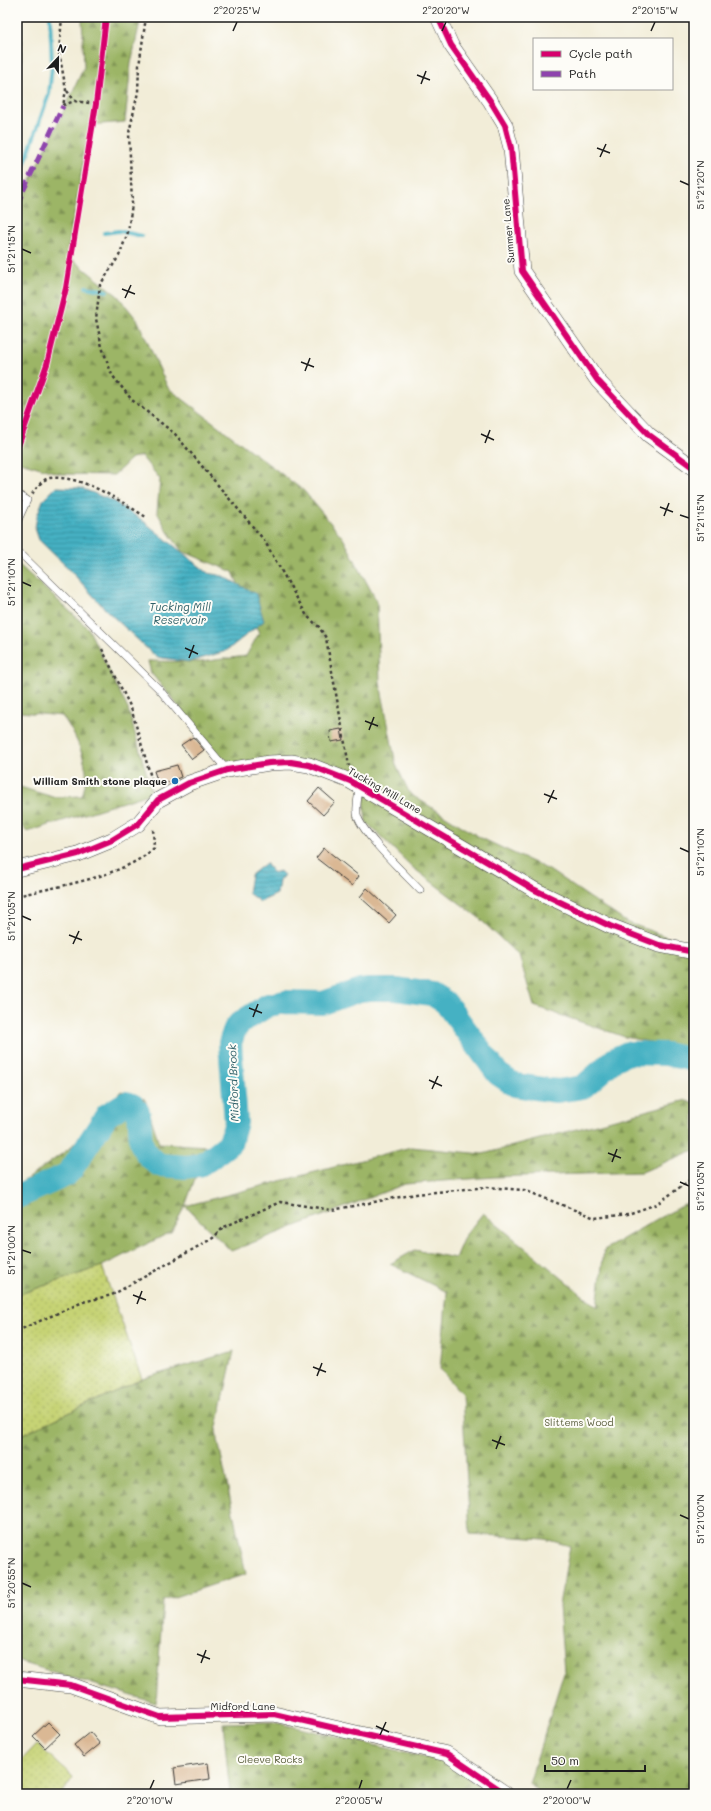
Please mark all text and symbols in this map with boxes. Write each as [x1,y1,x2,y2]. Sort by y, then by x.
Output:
text: 2°20'25"W [213,3,261,17]
text: 2°20'20"W [422,3,470,17]
text: 2°20'15"W [632,3,678,17]
north arrow [38,38,78,78]
legend [533,38,673,90]
text: N [55,40,69,57]
text: Cycle path [569,45,632,61]
text: Path [569,65,596,81]
text: 51°21'20"N [693,160,707,210]
street label: Summer Lane [498,198,518,264]
text: 51°21'15"N [4,225,18,273]
text: 51°21'15"N [693,494,707,542]
text: 51°21'10"N [4,558,18,606]
water label: Tucking Mill Reservoir [149,599,211,627]
street label: Tucking Mill Lane [346,763,424,817]
place label: William Smith stone plaque [33,774,167,788]
marker: William Smith stone plaque [170,776,180,786]
text: 51°21'10"N [693,828,707,876]
text: 51°21'05"N [4,891,18,941]
water label: Midford Brook [224,1044,242,1122]
text: 51°21'05"N [693,1161,707,1211]
text: 51°21'00"N [4,1225,18,1275]
park label: Slittems Wood [544,1415,614,1429]
text: 51°21'00"N [693,1494,707,1544]
text: 51°20'55"N [4,1558,18,1608]
street label: Midford Lane [211,1699,275,1713]
scale bar [545,1747,645,1773]
park label: Cleeve Rocks [237,1752,303,1766]
text: 50 m [551,1752,579,1768]
text: 2°20'10"W [127,1793,173,1807]
text: 2°20'05"W [335,1793,383,1807]
text: 2°20'00"W [543,1793,591,1807]

